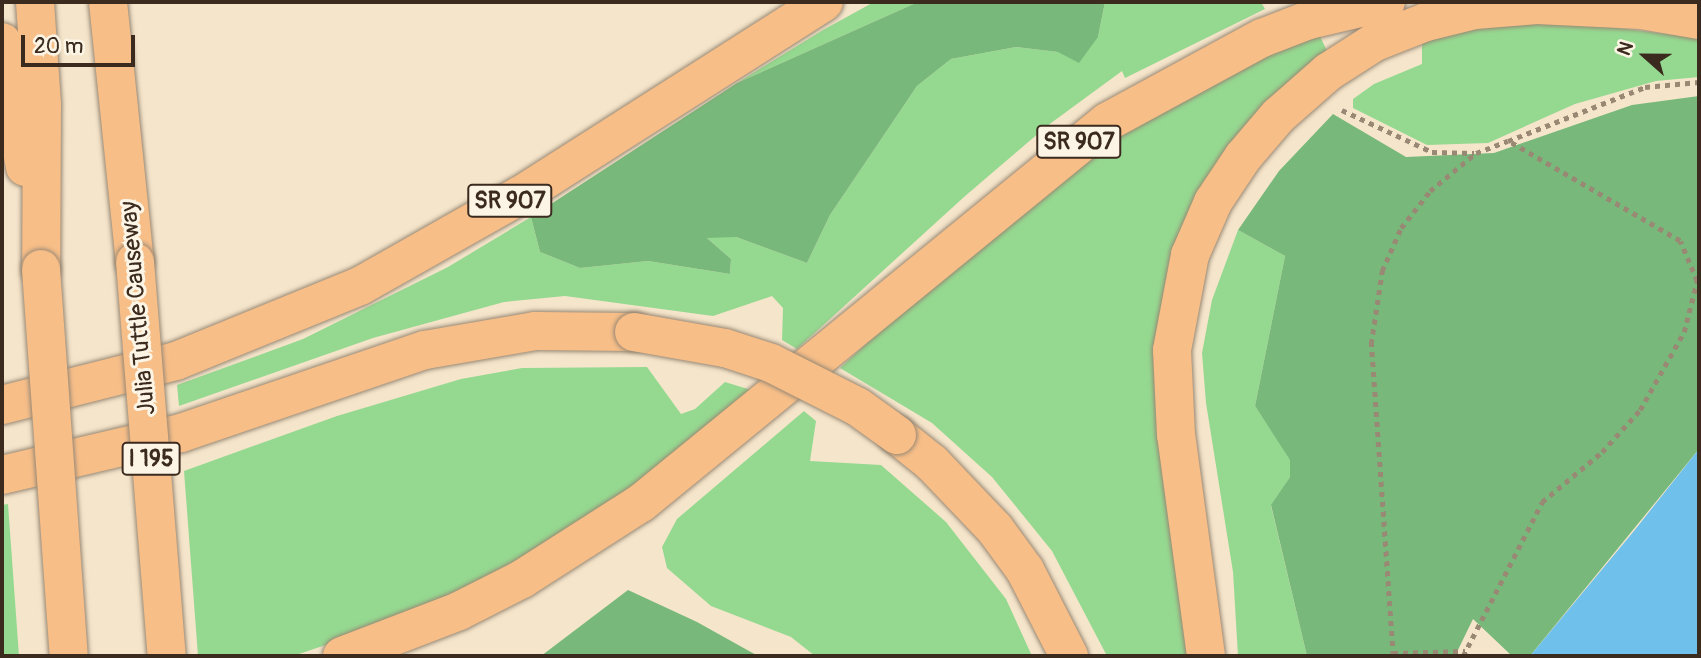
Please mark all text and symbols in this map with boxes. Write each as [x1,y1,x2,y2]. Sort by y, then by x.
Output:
scale bar [24,21,138,65]
north arrow [1610,21,1680,91]
text: 20 m [34,33,83,60]
text: N [1612,38,1639,59]
road number: SR 907 [1035,122,1123,162]
road number: SR 907 [466,182,554,220]
street label: Julia Tuttle Causeway [114,200,162,416]
road number: I 195 [121,440,181,478]

